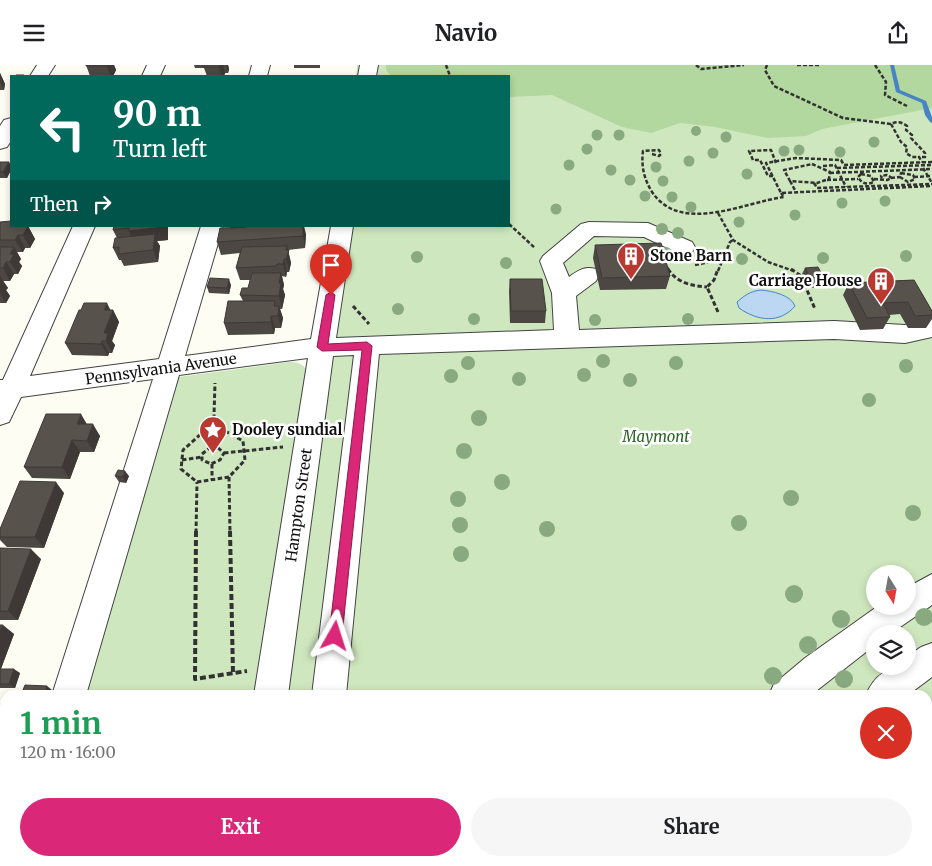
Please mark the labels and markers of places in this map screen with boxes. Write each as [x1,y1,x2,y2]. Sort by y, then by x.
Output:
building icon: Stone Barn [616,241,646,280]
pin [310,244,352,295]
place label: Stone Barn [650,246,732,265]
building icon: Carriage House [866,266,896,305]
place label: Carriage House [749,271,862,290]
place icon: Dooley sundial [198,415,228,454]
place label: Dooley sundial [232,420,342,439]

